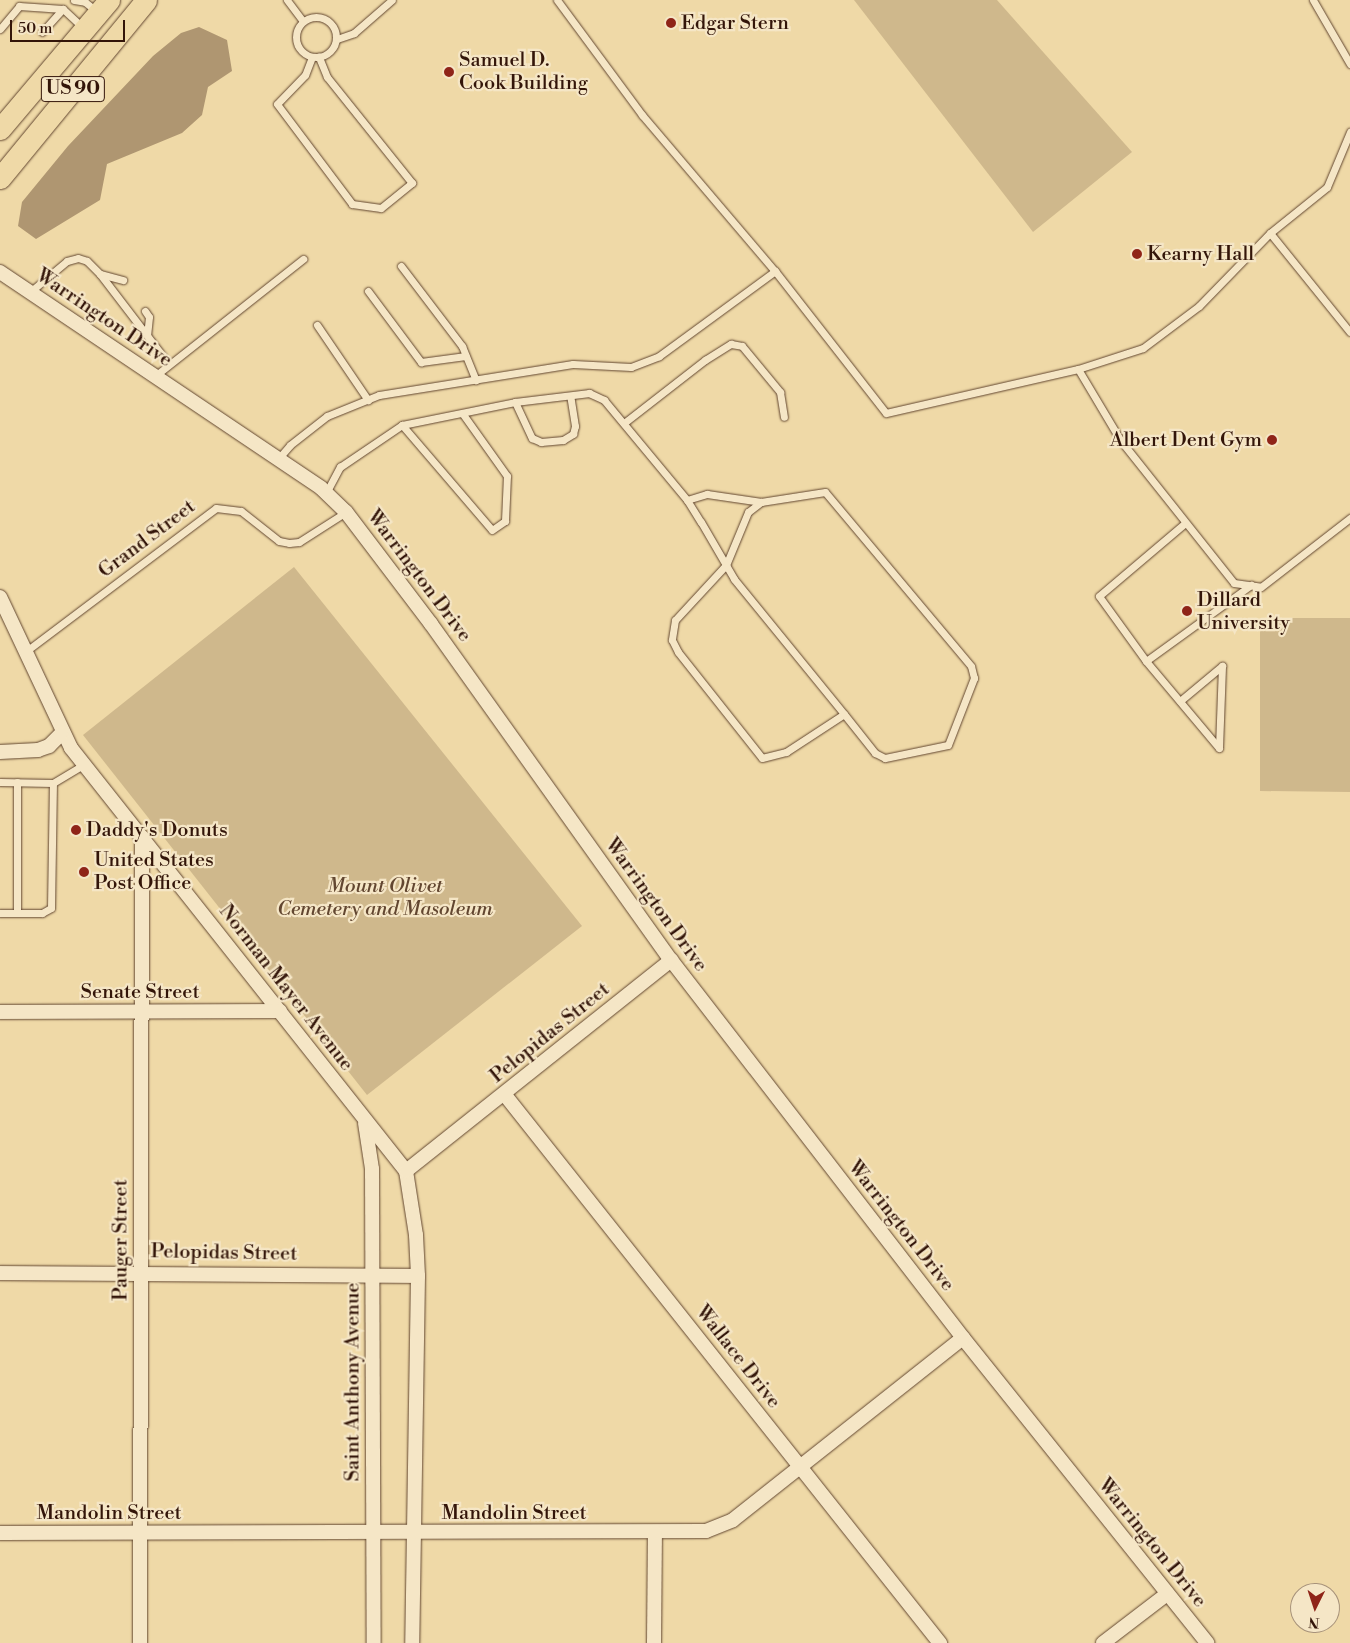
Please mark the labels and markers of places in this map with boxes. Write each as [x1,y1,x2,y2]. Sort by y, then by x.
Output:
place label: Edgar Stern [681,11,789,35]
marker: Edgar Stern [665,17,677,29]
place label: Samuel D. Cook Building [459,49,588,96]
marker: Samuel D. Cook Building [443,66,455,78]
place label: Kearny Hall [1147,242,1254,266]
marker: Kearny Hall [1131,248,1143,260]
place label: Albert Dent Gym [1110,428,1262,452]
marker: Albert Dent Gym [1266,434,1278,446]
place label: Dillard University [1197,588,1290,635]
marker: Dillard University [1181,605,1193,617]
place label: Daddy's Donuts [86,818,228,842]
marker: Daddy's Donuts [70,824,82,836]
place label: United States Post Office [94,848,214,895]
marker: United States Post Office [78,866,90,878]

